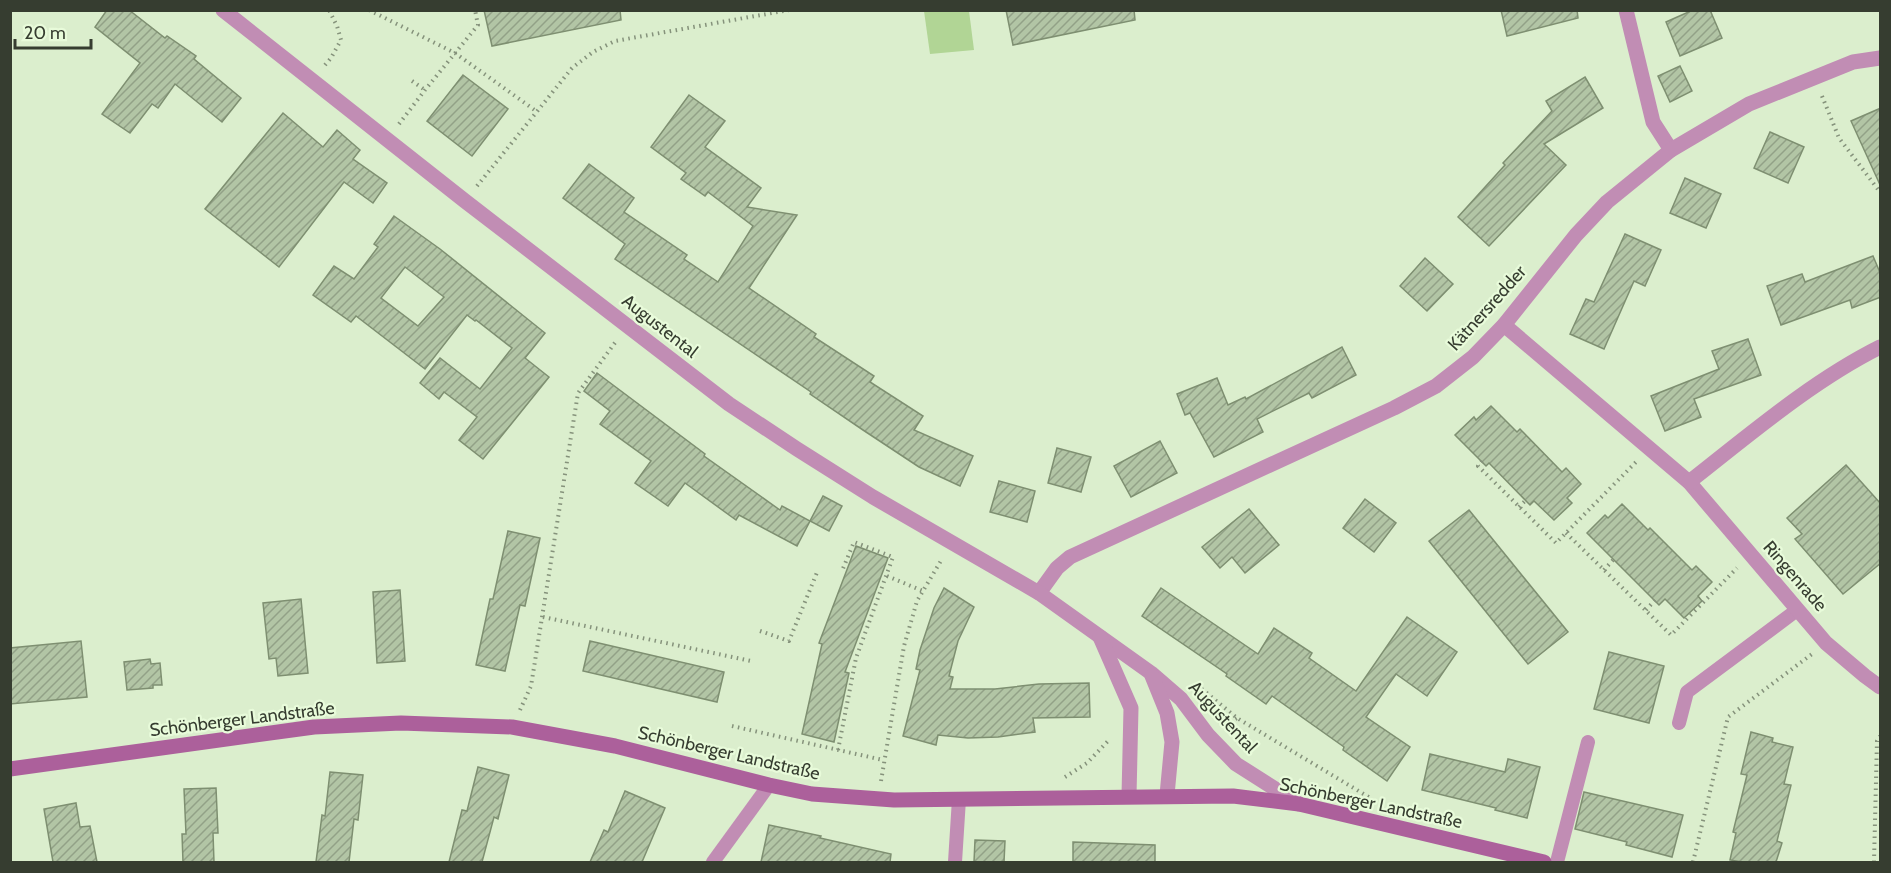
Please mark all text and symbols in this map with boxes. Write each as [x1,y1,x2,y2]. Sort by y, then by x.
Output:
scale bar [15,12,92,50]
text: 20 m [24,22,66,44]
street label: Kätnersredder [1443,261,1531,355]
street label: Augustental [618,290,703,363]
street label: Ringenrade [1758,536,1832,616]
street label: Augustental [1184,676,1262,758]
street label: Schönberger Landstraße [148,697,336,741]
street label: Schönberger Landstraße [636,721,822,785]
street label: Schönberger Landstraße [1278,773,1464,833]

